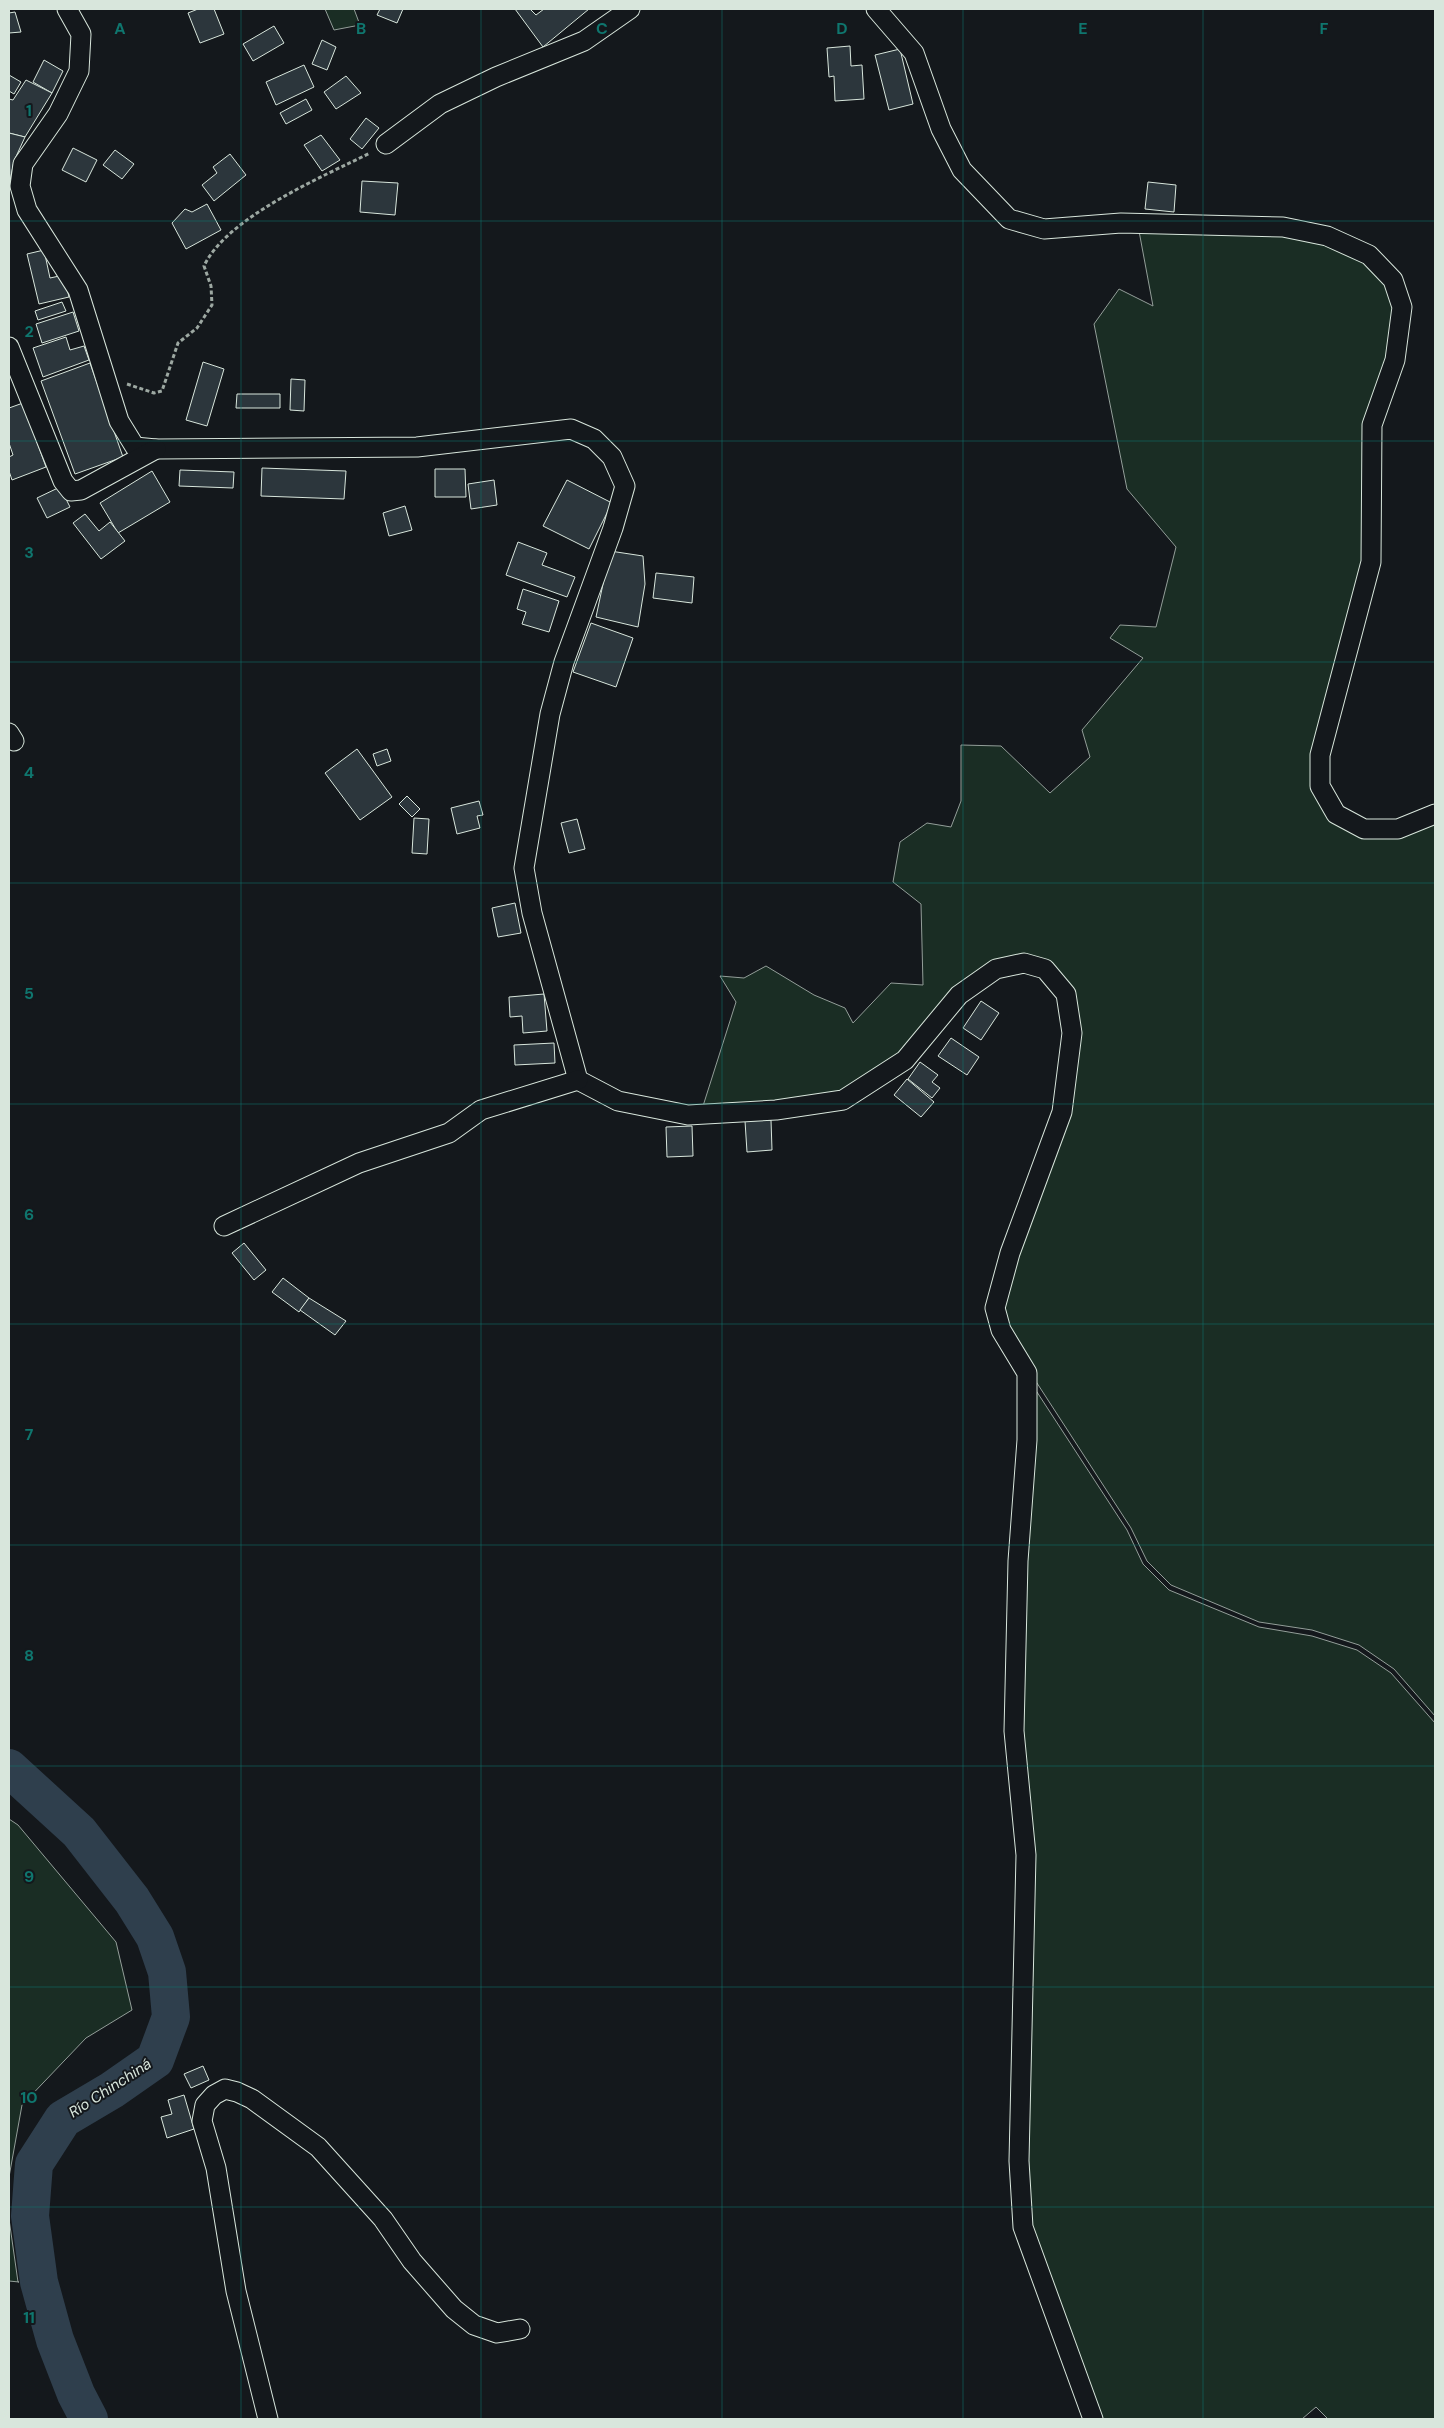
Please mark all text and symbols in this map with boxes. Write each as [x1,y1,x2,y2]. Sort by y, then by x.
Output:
text: A [114,18,126,39]
text: B [356,18,366,39]
text: C [596,18,608,39]
text: D [836,18,848,39]
text: E [1078,18,1088,39]
text: F [1320,18,1329,39]
text: 1 [26,100,32,121]
text: 2 [24,321,34,342]
text: 3 [24,542,34,563]
text: 4 [24,762,34,783]
text: 5 [24,983,34,1004]
text: 6 [24,1204,34,1225]
text: 7 [25,1424,34,1445]
text: 8 [24,1645,34,1666]
text: 9 [24,1866,34,1887]
water label: Río Chinchiná [65,2054,155,2122]
text: 10 [20,2087,38,2108]
text: 11 [23,2307,35,2328]

